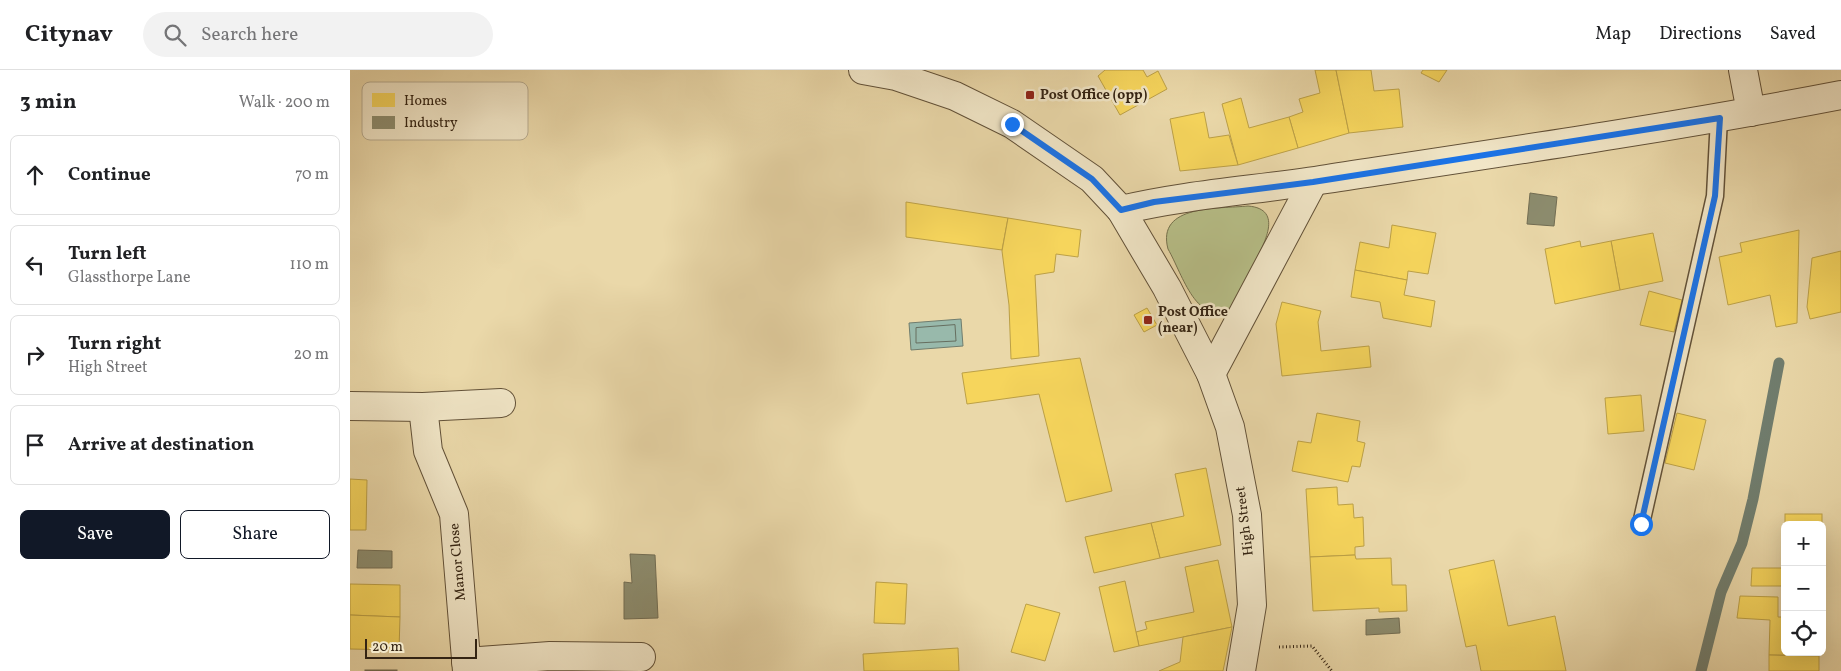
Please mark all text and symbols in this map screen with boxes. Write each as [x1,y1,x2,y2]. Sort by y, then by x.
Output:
search box [143,12,493,57]
text: Citynav [25,18,113,52]
icon: search [161,21,189,49]
text: Search here [201,22,298,48]
text: Map [1595,22,1631,47]
text: Directions [1659,22,1742,47]
text: Saved [1770,22,1816,47]
legend [362,82,528,140]
place label: Post Office (opp) [1040,86,1148,105]
text: 3 min [20,88,76,117]
marker: Post Office (opp) [1024,89,1036,101]
text: Walk · 200 m [239,92,330,114]
text: Homes [404,92,447,111]
route end [1001,113,1024,136]
text: Industry [404,114,458,133]
icon: ahead [21,161,49,189]
text: Continue [68,162,151,188]
text: 70 m [295,164,329,186]
text: Turn left [68,241,147,267]
icon: left [21,251,49,279]
text: 110 m [290,254,329,276]
text: Glassthorpe Lane [68,267,191,289]
place label: Post Office (near) [1158,303,1228,338]
marker: Post Office (near) [1142,314,1154,326]
text: Turn right [68,331,161,357]
icon: right [21,341,49,369]
text: 20 m [294,344,329,366]
text: High Street [68,357,148,379]
icon: arrive [21,431,49,459]
text: Arrive at destination [68,432,254,458]
street label: High Street [1231,485,1259,557]
button: Save [20,510,170,559]
button: Share [180,510,330,559]
route start [1630,513,1653,536]
map controls [1781,521,1826,656]
button: + [1781,521,1826,566]
street label: Manor Close [445,522,471,602]
button: − [1781,566,1826,611]
button: locate [1781,611,1826,656]
scale bar [365,636,478,659]
text: 20 m [372,638,403,657]

